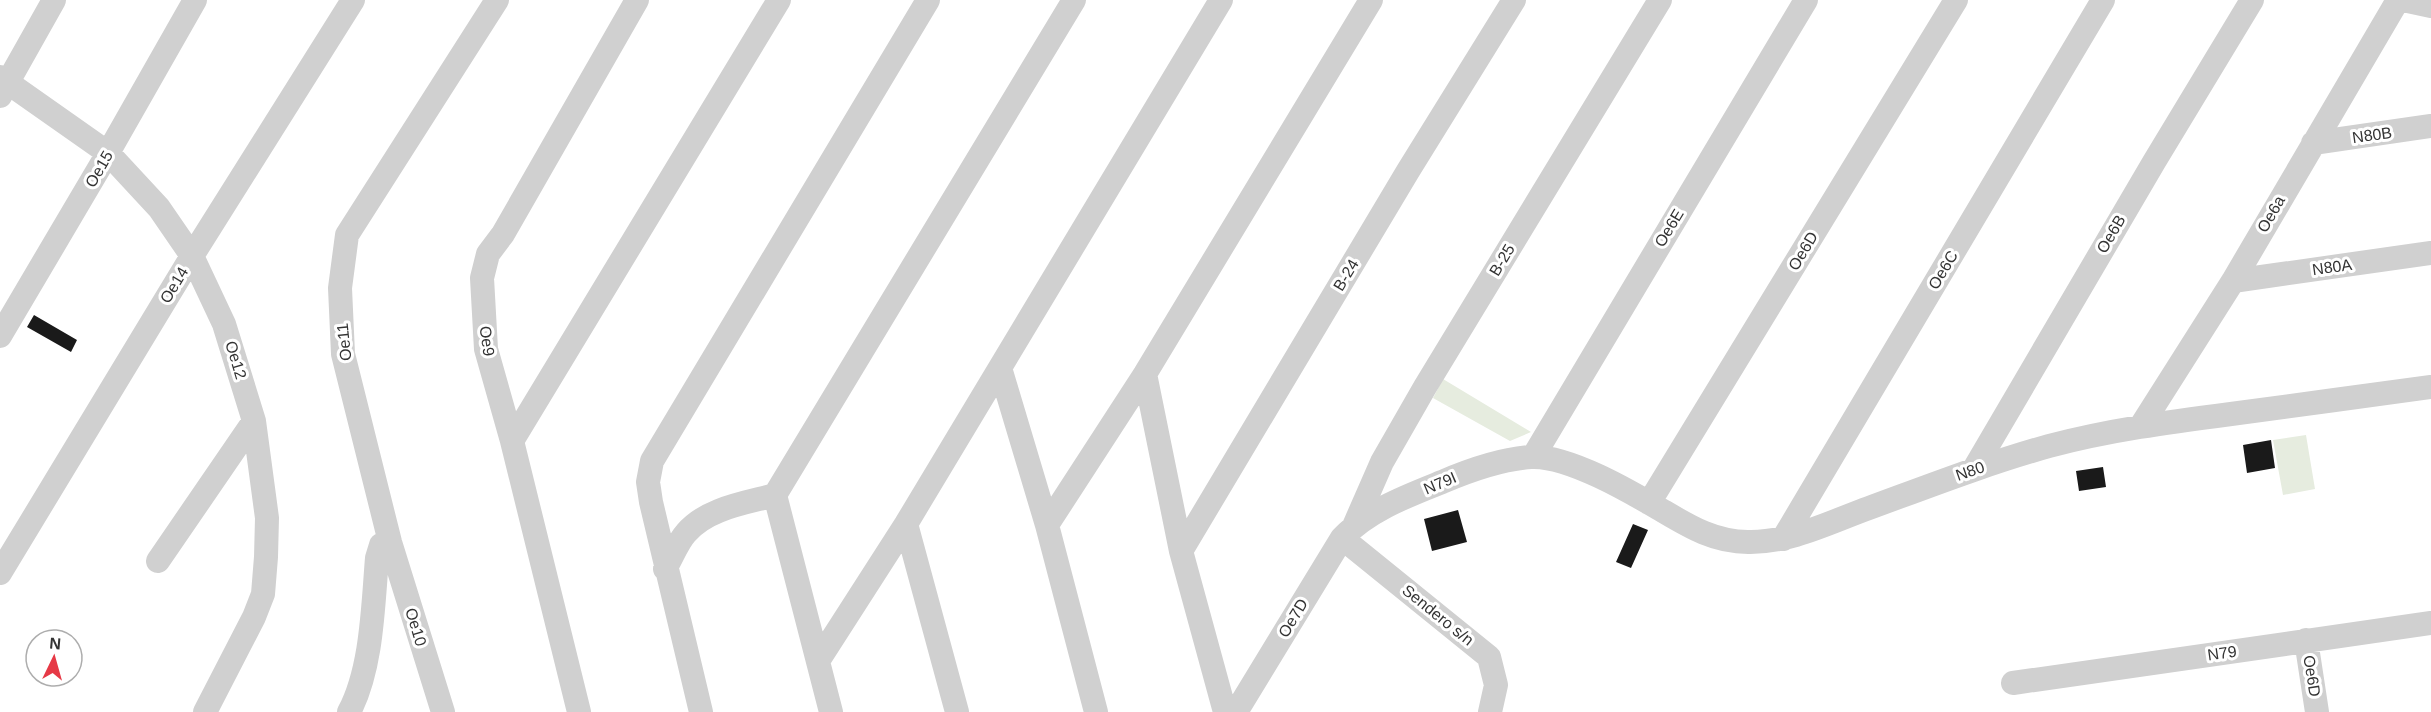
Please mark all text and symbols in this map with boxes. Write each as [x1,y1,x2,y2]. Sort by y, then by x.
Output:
street label: N80B [2351,124,2393,146]
street label: Oe15 [82,148,116,190]
street label: Oe6a [2254,193,2288,235]
street label: Oe6E [1651,206,1687,250]
street label: Oe6B [2093,212,2129,256]
street label: Oe6D [1785,229,1821,273]
street label: B-25 [1486,241,1518,279]
street label: Oe6C [1925,248,1961,292]
street label: B-24 [1330,256,1362,294]
street label: N80A [2311,256,2353,278]
street label: Oe14 [157,264,191,306]
street label: Oe11 [334,322,354,362]
street label: Oe9 [476,325,498,357]
street label: Oe12 [222,339,250,381]
street label: N80 [1953,458,1987,484]
street label: N79I [1421,469,1459,497]
street label: Sendero s/n [1399,581,1477,649]
street label: Oe7D [1275,596,1311,640]
street label: Oe10 [402,606,430,648]
north arrow [24,628,84,688]
text: N [49,635,62,653]
street label: N79 [2206,643,2238,663]
street label: Oe6D [2300,654,2324,698]

